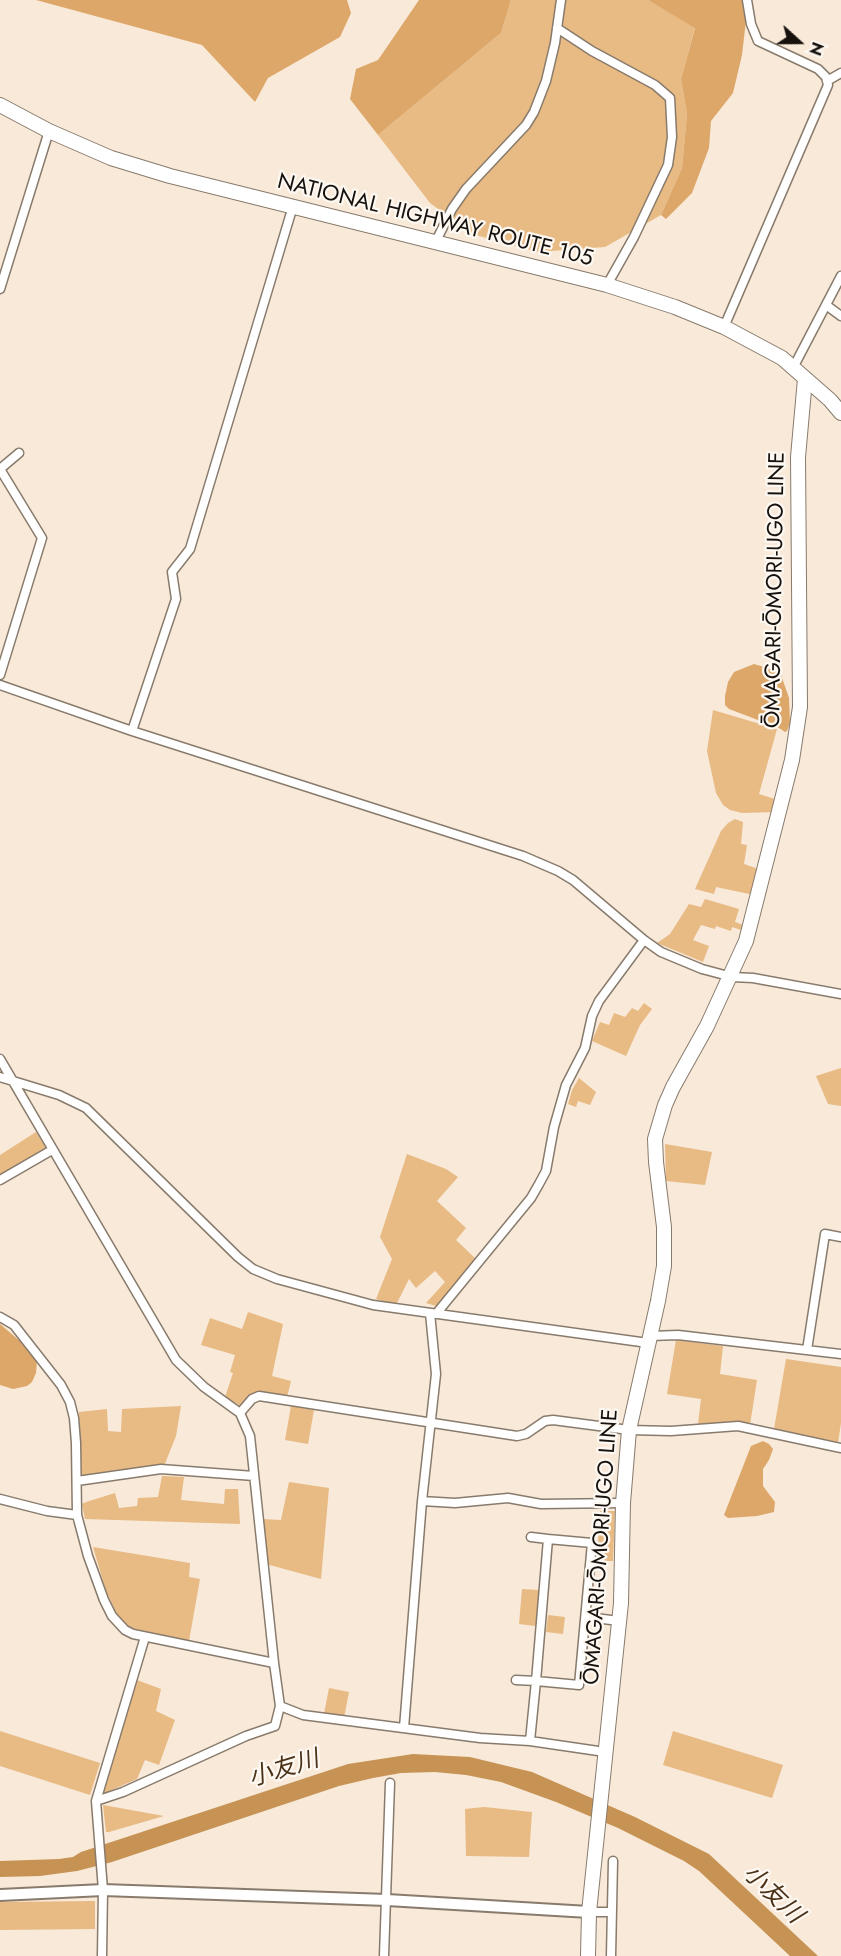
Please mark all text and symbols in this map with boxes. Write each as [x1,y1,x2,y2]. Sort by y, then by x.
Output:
north arrow [769,12,829,72]
text: N [803,39,829,59]
street label: NATIONAL HIGHWAY ROUTE 105 [274,169,596,273]
street label: ŌMAGARI-ŌMORI-UGO LINE [760,452,792,728]
street label: ŌMAGARI-ŌMORI-UGO LINE [579,1408,625,1686]
water label: 小友川 [245,1746,323,1794]
water label: 小友川 [736,1860,808,1930]

